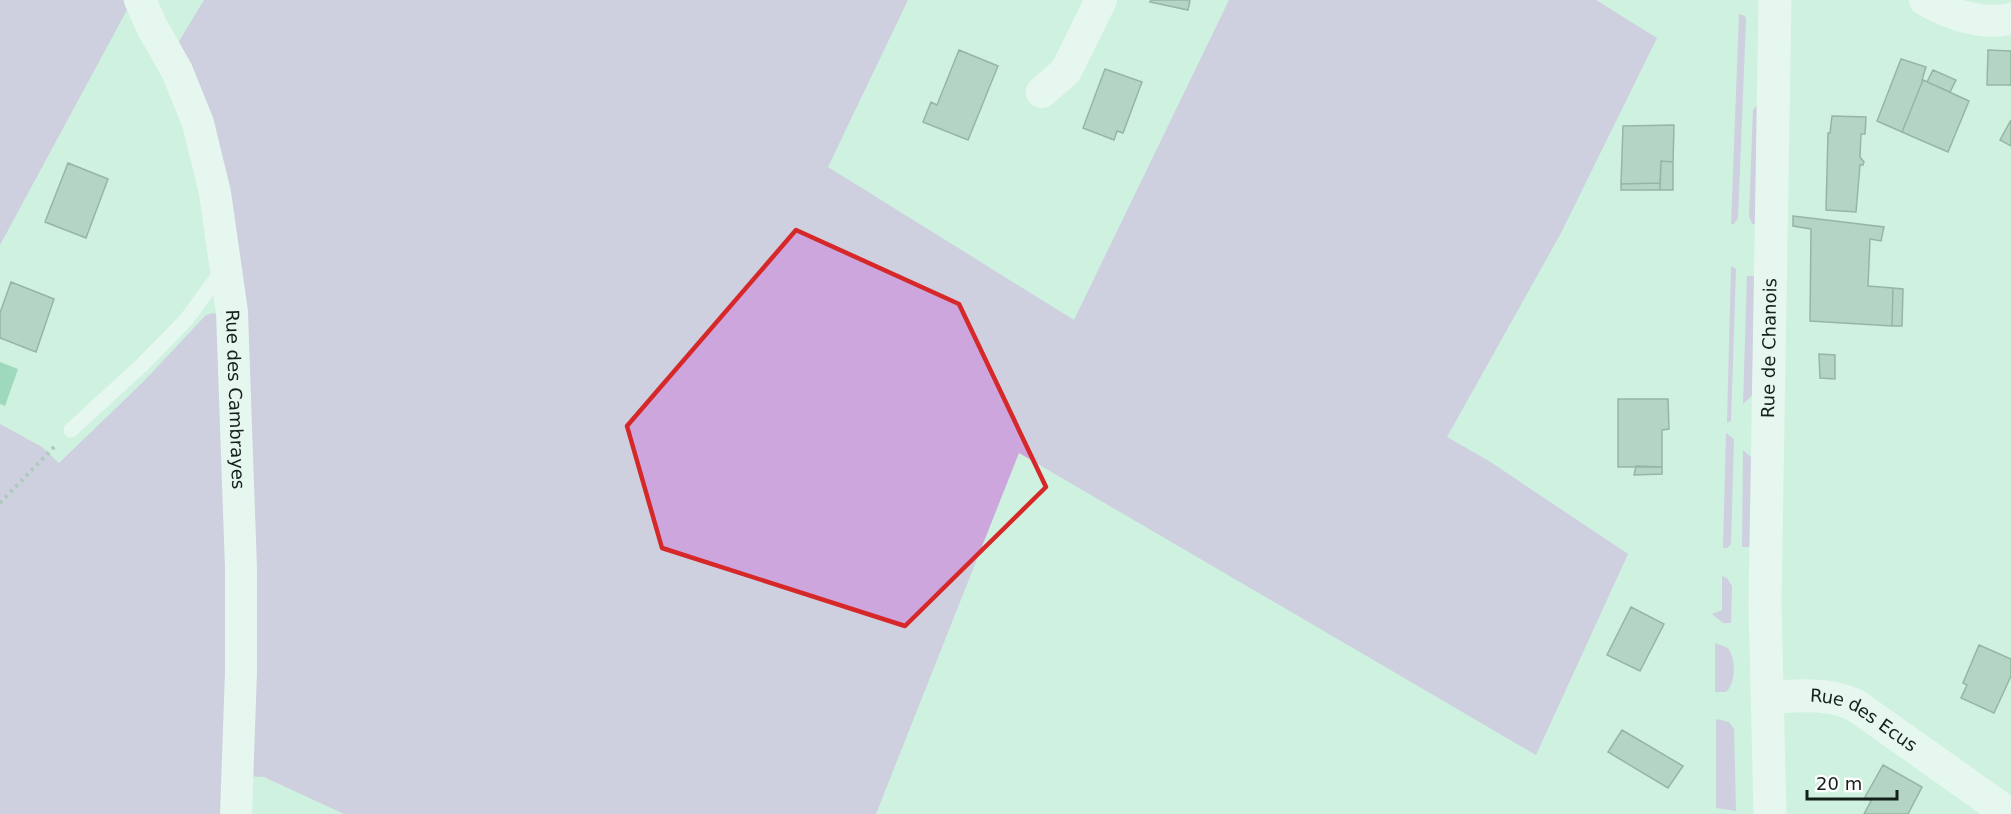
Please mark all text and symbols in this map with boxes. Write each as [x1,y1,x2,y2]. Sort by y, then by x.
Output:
street label: Rue de Chanois [1757,278,1780,418]
street label: Rue des Cambrayes [222,309,249,490]
street label: Rue des Ecus [1810,685,1921,756]
scale bar [1807,763,1897,801]
text: 20 m [1816,773,1862,794]

